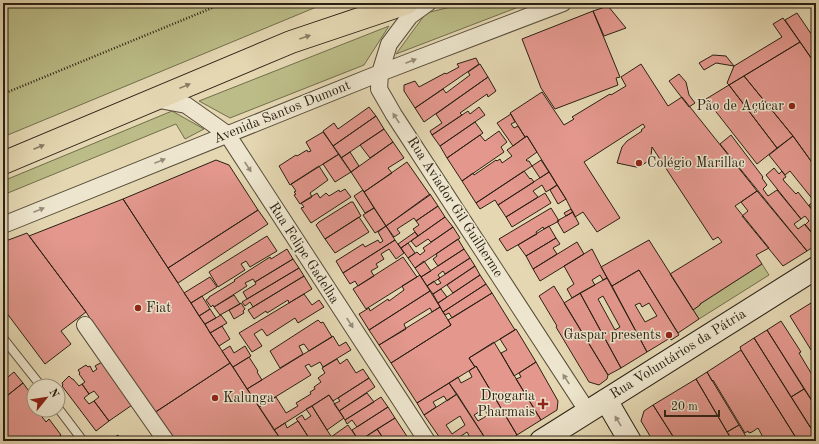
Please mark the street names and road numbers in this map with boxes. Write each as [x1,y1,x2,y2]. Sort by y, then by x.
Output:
street label: Avenida Santos Dumont [212,78,353,146]
street label: Rua Aviador Gil Guilherme [404,134,506,280]
street label: Rua Felipe Gadelha [266,200,342,306]
street label: Rua Voluntários da Pátria [608,306,748,402]

